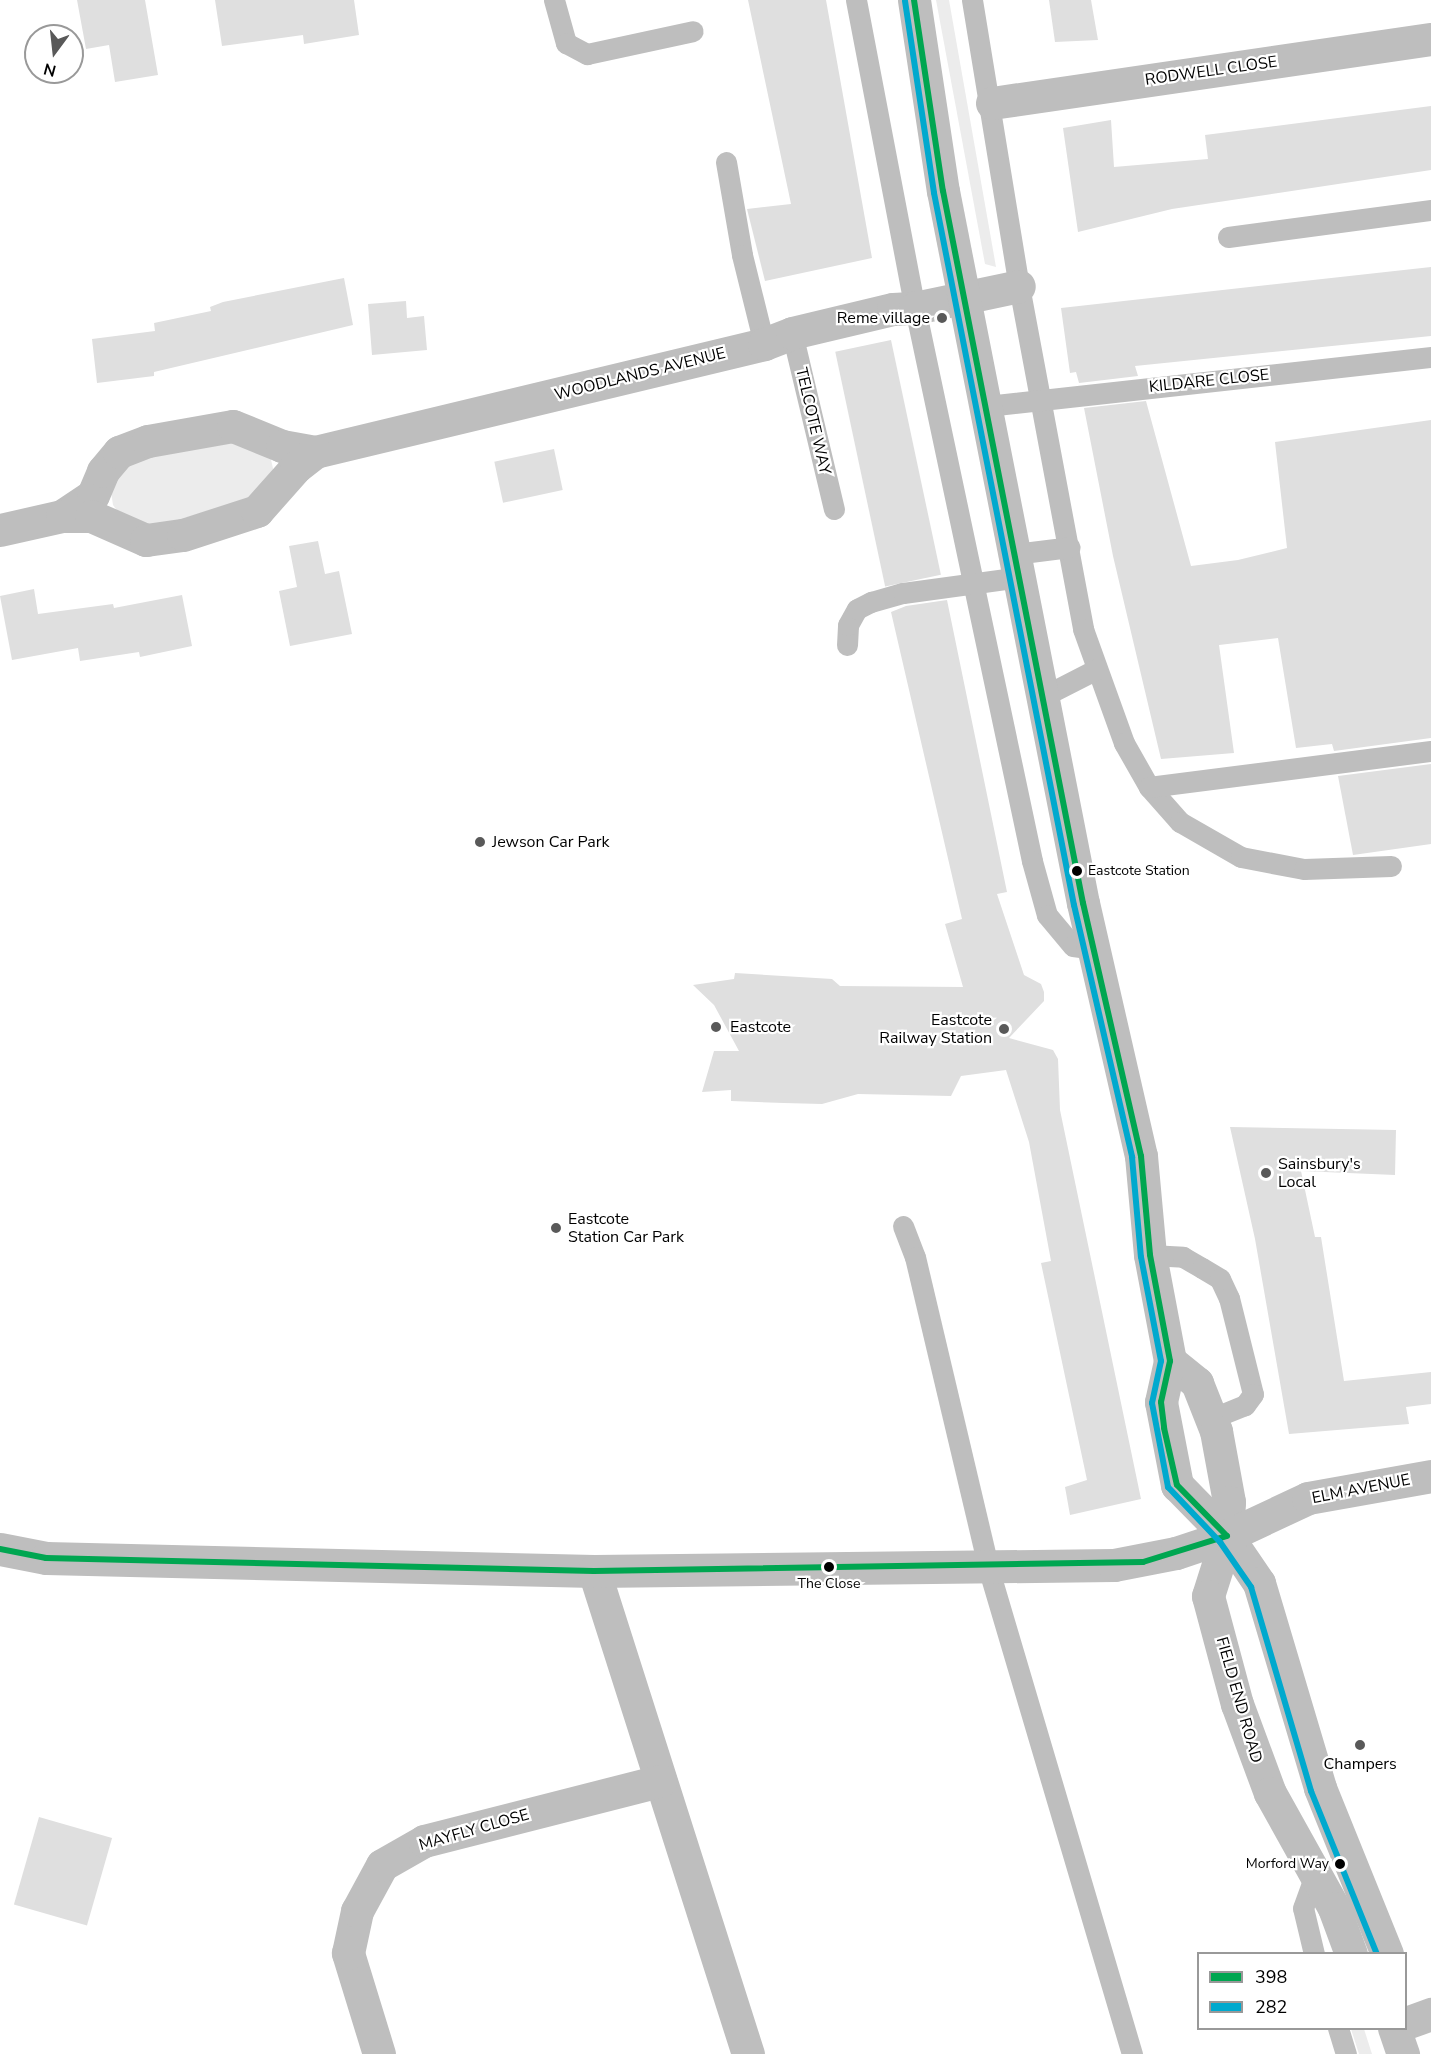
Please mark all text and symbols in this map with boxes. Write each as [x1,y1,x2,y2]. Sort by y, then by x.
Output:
north arrow [24,24,84,84]
street label: RODWELL CLOSE [1144,52,1278,90]
text: N [41,57,58,82]
place label: Reme village [837,308,930,328]
marker: Reme village [935,311,949,325]
street label: WOODLANDS AVENUE [553,343,727,405]
street label: KILDARE CLOSE [1148,365,1270,397]
street label: TELCOTE WAY [791,366,835,476]
place label: Jewson Car Park [492,832,609,852]
marker: Jewson Car Park [473,835,487,849]
place label: Eastcote Station [1088,863,1190,879]
marker: Eastcote Station [1071,865,1083,877]
place label: Eastcote Railway Station [879,1010,992,1048]
place label: Eastcote [730,1017,791,1037]
marker: Eastcote [707,1018,725,1036]
marker: Eastcote Railway Station [997,1022,1011,1036]
place label: Sainsbury's Local [1278,1154,1361,1192]
marker: Sainsbury's Local [1259,1166,1273,1180]
place label: Eastcote Station Car Park [568,1209,684,1247]
marker: Eastcote Station Car Park [549,1221,563,1235]
street label: ELM AVENUE [1310,1470,1412,1508]
marker: The Close [823,1561,835,1573]
place label: The Close [798,1576,860,1592]
street label: FIELD END ROAD [1212,1635,1266,1765]
marker: Champers [1353,1738,1367,1752]
place label: Champers [1323,1754,1397,1774]
street label: MAYFLY CLOSE [417,1805,531,1855]
place label: Morford Way [1246,1856,1329,1872]
marker: Morford Way [1334,1858,1346,1870]
legend [1197,1952,1407,2030]
text: 398 [1255,1965,1287,1989]
text: 282 [1255,1995,1287,2019]

